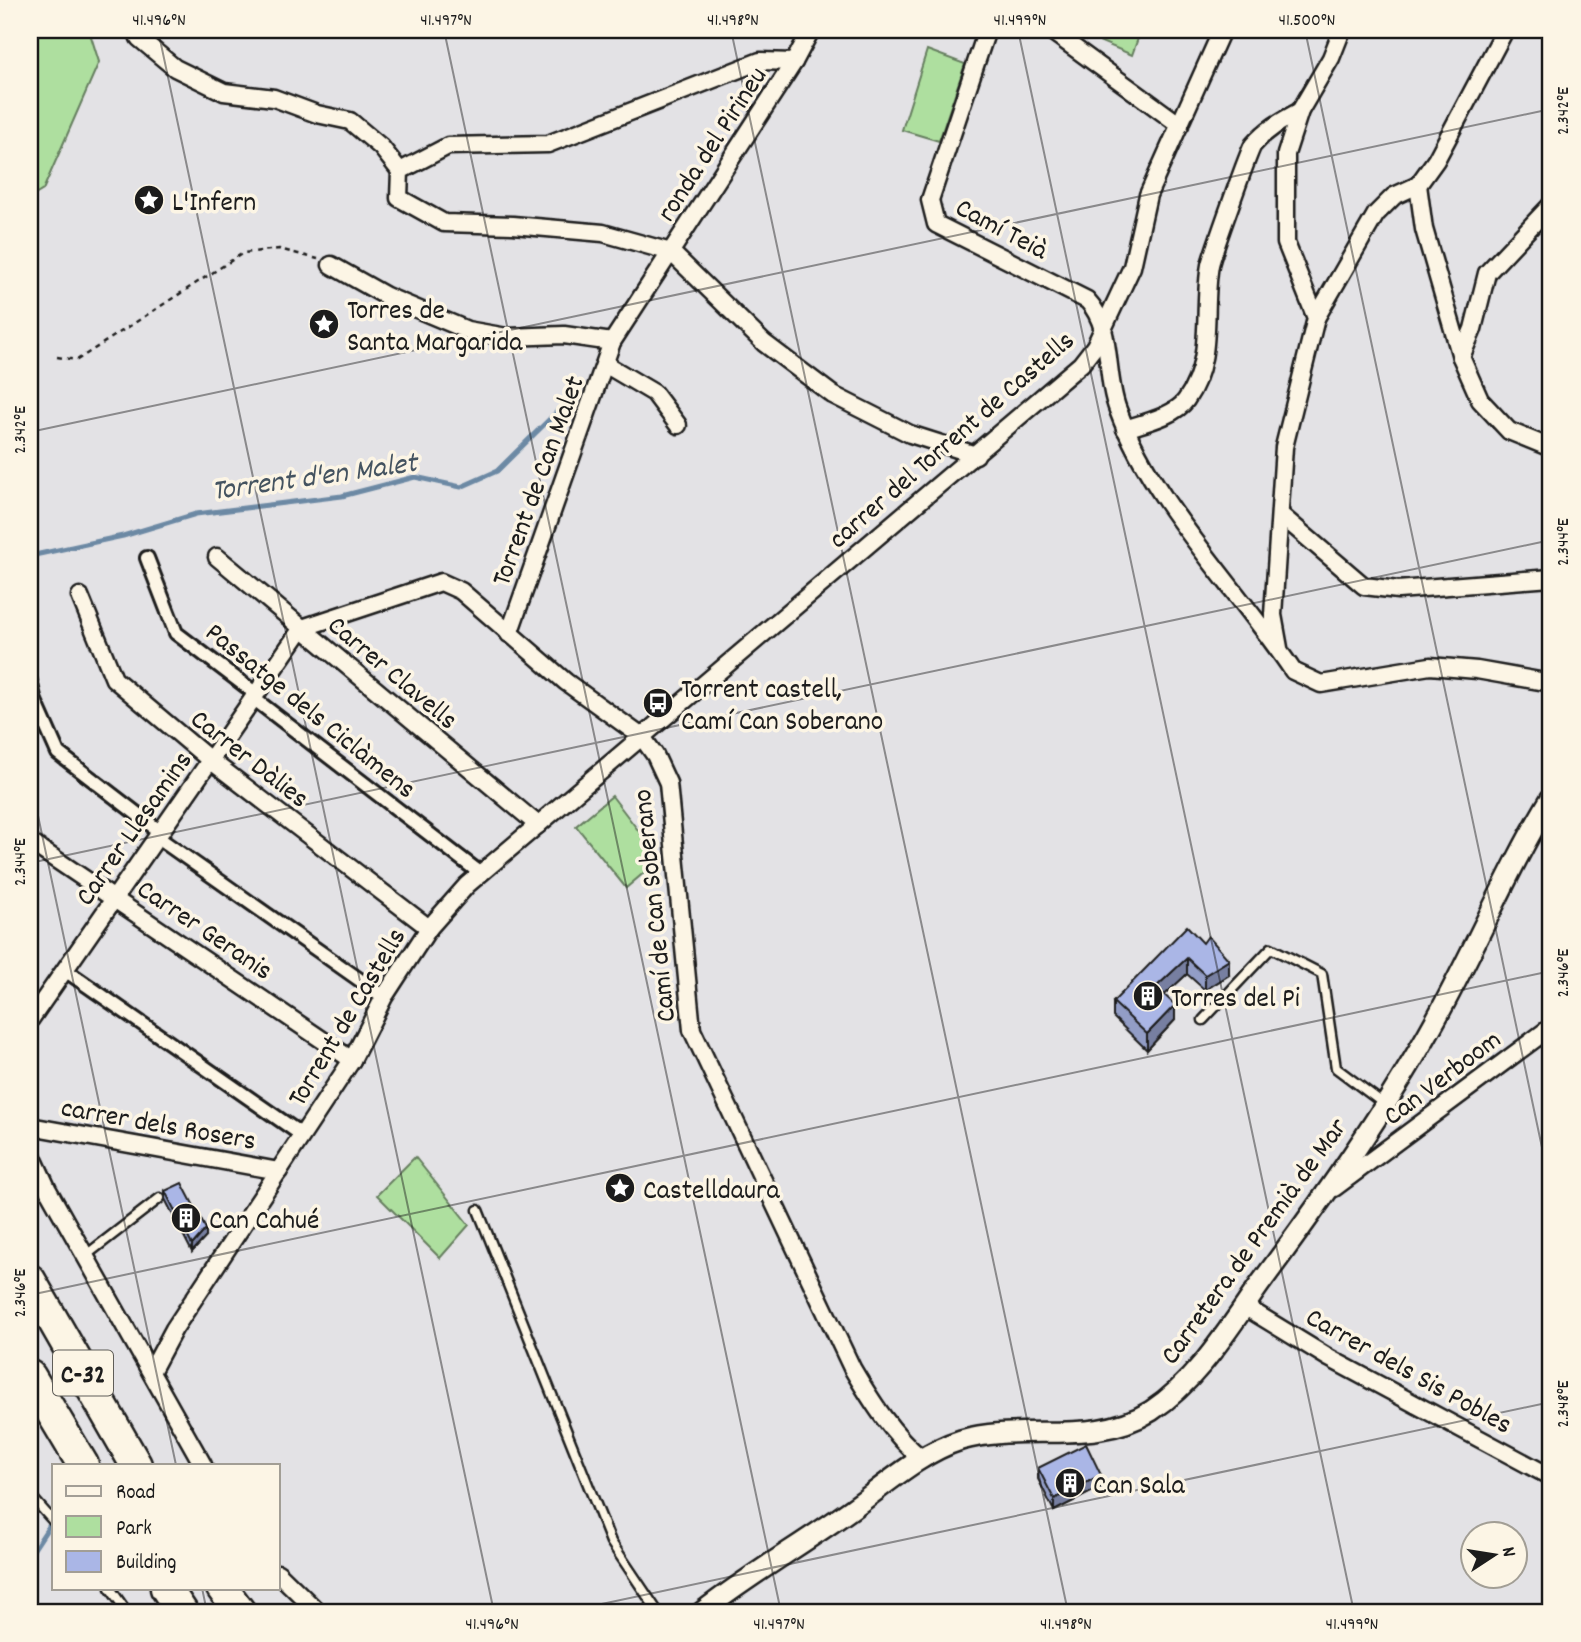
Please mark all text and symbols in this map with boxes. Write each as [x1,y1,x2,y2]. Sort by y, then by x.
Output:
text: 41.496°N [132,9,186,34]
text: 41.497°N [420,9,472,34]
text: 41.498°N [707,9,759,34]
text: 41.499°N [993,9,1047,34]
text: 41.500°N [1278,9,1336,34]
street label: ronda del Pirineu [649,60,779,231]
text: 2.342°E [1552,87,1577,135]
place icon: L'Infern [132,183,166,217]
place label: L'Infern [172,185,256,225]
street label: Camí Teià [947,190,1054,273]
place label: Torres de Santa Margarida [347,293,523,365]
place icon: Torres de Santa Margarida [307,307,341,341]
street label: carrer del Torrent de Castells [821,323,1085,560]
street label: Torrent de Can Malet [484,371,597,592]
text: 2.342°E [9,406,34,454]
water label: Torrent d'en Malet [209,443,423,515]
text: 2.344°E [1552,518,1577,566]
street label: Carrer Clavells [317,608,465,741]
street label: Passatge dels Ciclàmens [195,615,423,811]
place label: Torrent castell, Camí Can Soberano [681,672,883,744]
bus stop icon: Torrent castell, Camí Can Soberano [641,686,675,720]
street label: Carrer Dàlies [180,702,316,820]
street label: Carrer Llesamins [68,744,204,916]
street label: Camí de Can Soberano [625,787,689,1024]
text: 2.344°E [9,838,34,886]
street label: Carrer Geranis [127,872,279,993]
street label: Torrent de Castells [280,922,419,1116]
text: 2.346°E [1552,948,1577,998]
building icon: Torres del Pi [1131,979,1165,1013]
place label: Torres del Pi [1171,981,1300,1021]
street label: Can Verboom [1377,1022,1511,1138]
street label: carrer dels Rosers [58,1090,259,1164]
street label: Carretera de Premià de Mar [1153,1111,1360,1375]
place icon: Castelldaura [603,1171,637,1205]
place label: Castelldaura [643,1173,780,1213]
building icon: Can Cahué [169,1201,203,1235]
place label: Can Cahué [209,1203,319,1243]
text: 2.346°E [9,1268,34,1318]
street label: Carrer dels Sis Pobles [1297,1300,1518,1447]
road number: C-32 [53,1350,113,1396]
text: 2.348°E [1552,1380,1577,1428]
legend [52,1464,280,1590]
building icon: Can Sala [1053,1466,1087,1500]
place label: Can Sala [1093,1468,1185,1508]
text: Road [116,1479,155,1509]
text: Park [116,1515,152,1545]
north arrow [1458,1520,1528,1590]
text: N [1493,1545,1521,1560]
text: Building [116,1549,176,1579]
text: 41.496°N [465,1613,519,1638]
text: 41.497°N [753,1613,805,1638]
text: 41.498°N [1040,1613,1092,1638]
text: 41.499°N [1325,1613,1379,1638]

